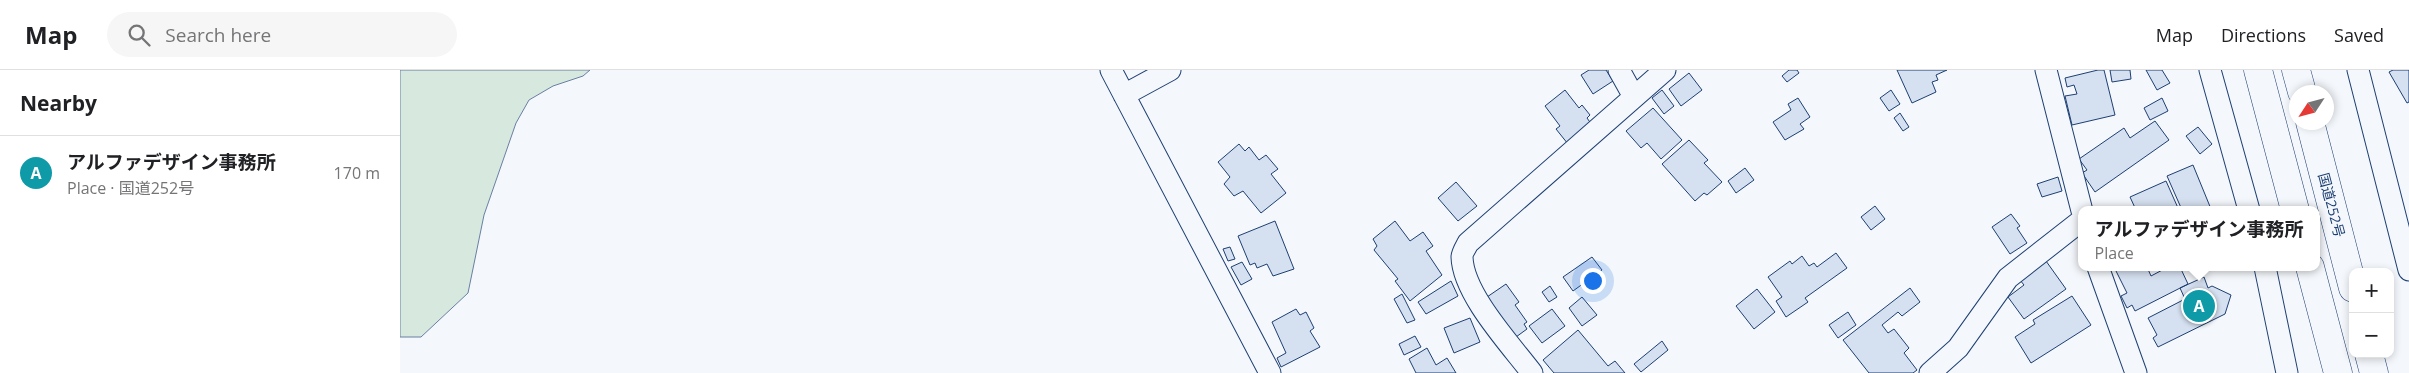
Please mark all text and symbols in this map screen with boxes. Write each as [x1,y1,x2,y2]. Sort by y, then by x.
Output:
search box [107,12,457,57]
text: Map [25,18,77,51]
icon: search [125,21,153,49]
text: Search here [165,22,271,48]
text: Map [2156,23,2193,47]
text: Directions [2221,23,2306,47]
text: Saved [2334,23,2384,47]
north arrow [2289,85,2334,130]
text: Nearby [20,89,97,117]
text: アルファデザイン事務所 [67,149,276,175]
text: A [30,162,42,184]
text: 170 m [334,162,380,184]
street label: 国道252号 [2314,171,2350,239]
text: Place · 国道252号 [67,177,194,199]
popup [2078,206,2320,271]
text: アルファデザイン事務所 [2095,216,2303,242]
text: Place [2095,242,2134,264]
your location [1580,268,1606,294]
map controls [2349,268,2394,358]
button: + [2349,268,2394,313]
pin: A [2183,287,2215,325]
button: − [2349,313,2394,358]

